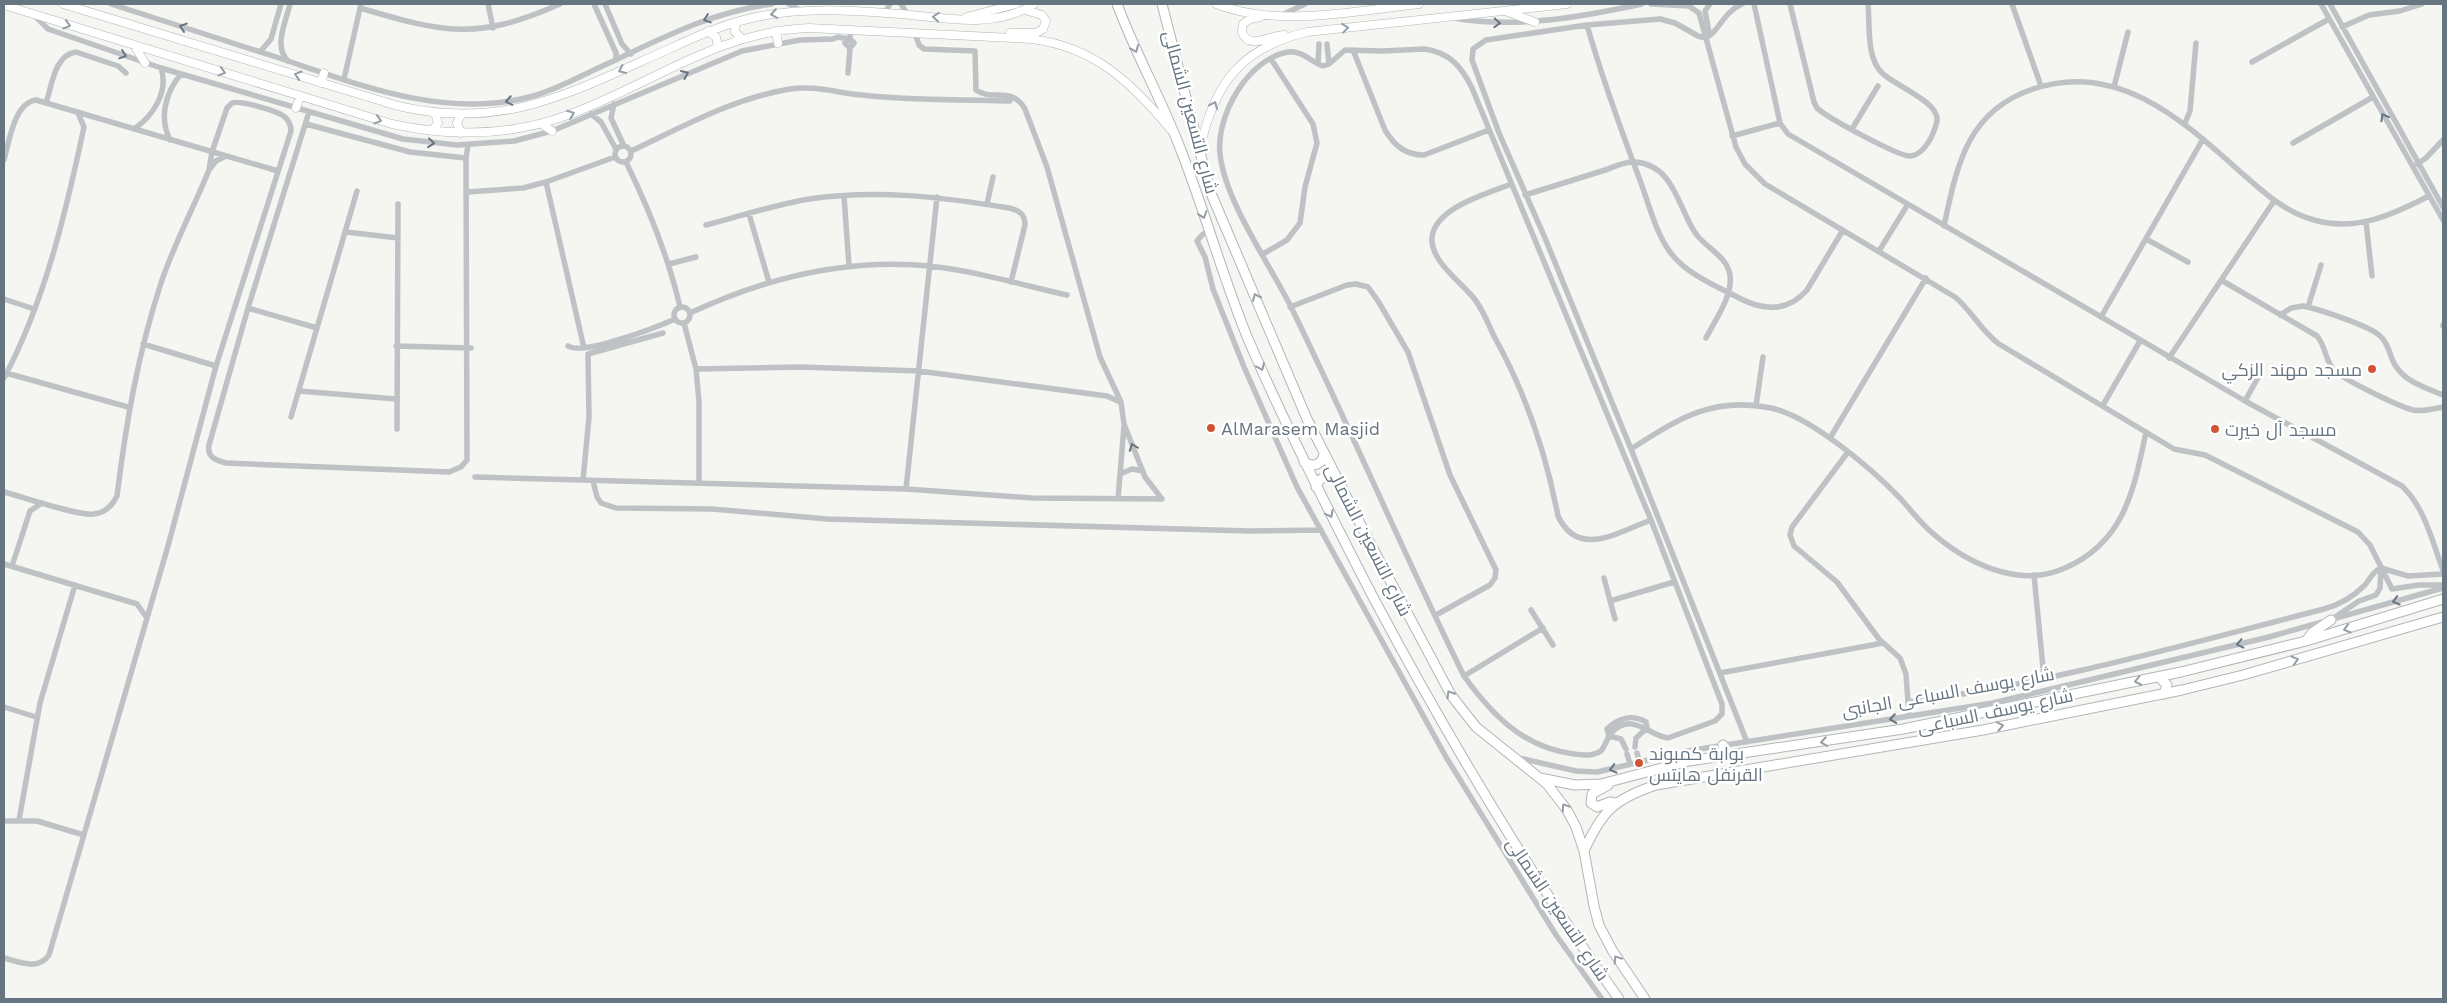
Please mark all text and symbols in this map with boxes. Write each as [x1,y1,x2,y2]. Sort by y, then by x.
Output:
one-way arrow [770,8,778,19]
one-way arrow [932,12,940,23]
one-way arrow [704,13,712,23]
one-way arrow [1493,18,1501,29]
one-way arrow [62,19,71,29]
one-way arrow [180,23,188,33]
one-way arrow [1342,23,1350,34]
street label: شارع التسعين الشمالى [1157,28,1223,196]
one-way arrow [1128,44,1139,53]
one-way arrow [119,49,127,59]
one-way arrow [618,63,627,74]
one-way arrow [218,67,226,77]
one-way arrow [680,70,689,81]
one-way arrow [294,71,303,81]
one-way arrow [505,95,514,106]
one-way arrow [1208,101,1219,110]
one-way arrow [567,110,575,120]
one-way arrow [373,114,381,124]
one-way arrow [2381,114,2391,123]
one-way arrow [427,137,435,148]
one-way arrow [1198,211,1208,219]
one-way arrow [1251,293,1262,302]
place label: مسجد مهند الزكي [2221,359,2362,384]
one-way arrow [1254,362,1265,371]
marker: مسجد مهند الزكي [2366,363,2378,375]
place label: AlMarasem Masjid [1221,418,1380,439]
place label: مسجد آل خيرت [2225,419,2337,441]
marker: AlMarasem Masjid [1205,422,1217,434]
marker: مسجد آل خيرت [2209,423,2221,435]
one-way arrow [1129,443,1139,452]
street label: شارع التسعين الشمالى [1320,460,1417,621]
one-way arrow [1324,509,1334,518]
one-way arrow [2393,596,2401,606]
one-way arrow [2343,624,2351,634]
one-way arrow [2235,638,2244,649]
one-way arrow [2290,656,2298,666]
street label: شارع يوسف السباعى الجانبى [1840,663,2056,721]
one-way arrow [2134,676,2142,686]
street label: شارع يوسف السباعى [1915,684,2075,738]
one-way arrow [1447,690,1457,699]
one-way arrow [1888,713,1897,723]
one-way arrow [1995,722,2004,732]
one-way arrow [1819,736,1828,746]
place label: بوابة كمبوند القرنفل هايتس [1649,743,1763,786]
marker: بوابة كمبوند القرنفل هايتس [1633,757,1645,769]
one-way arrow [1608,763,1617,774]
one-way arrow [1561,804,1571,813]
street label: شارع التسعين الشمالى [1501,833,1614,986]
one-way arrow [1614,955,1624,964]

